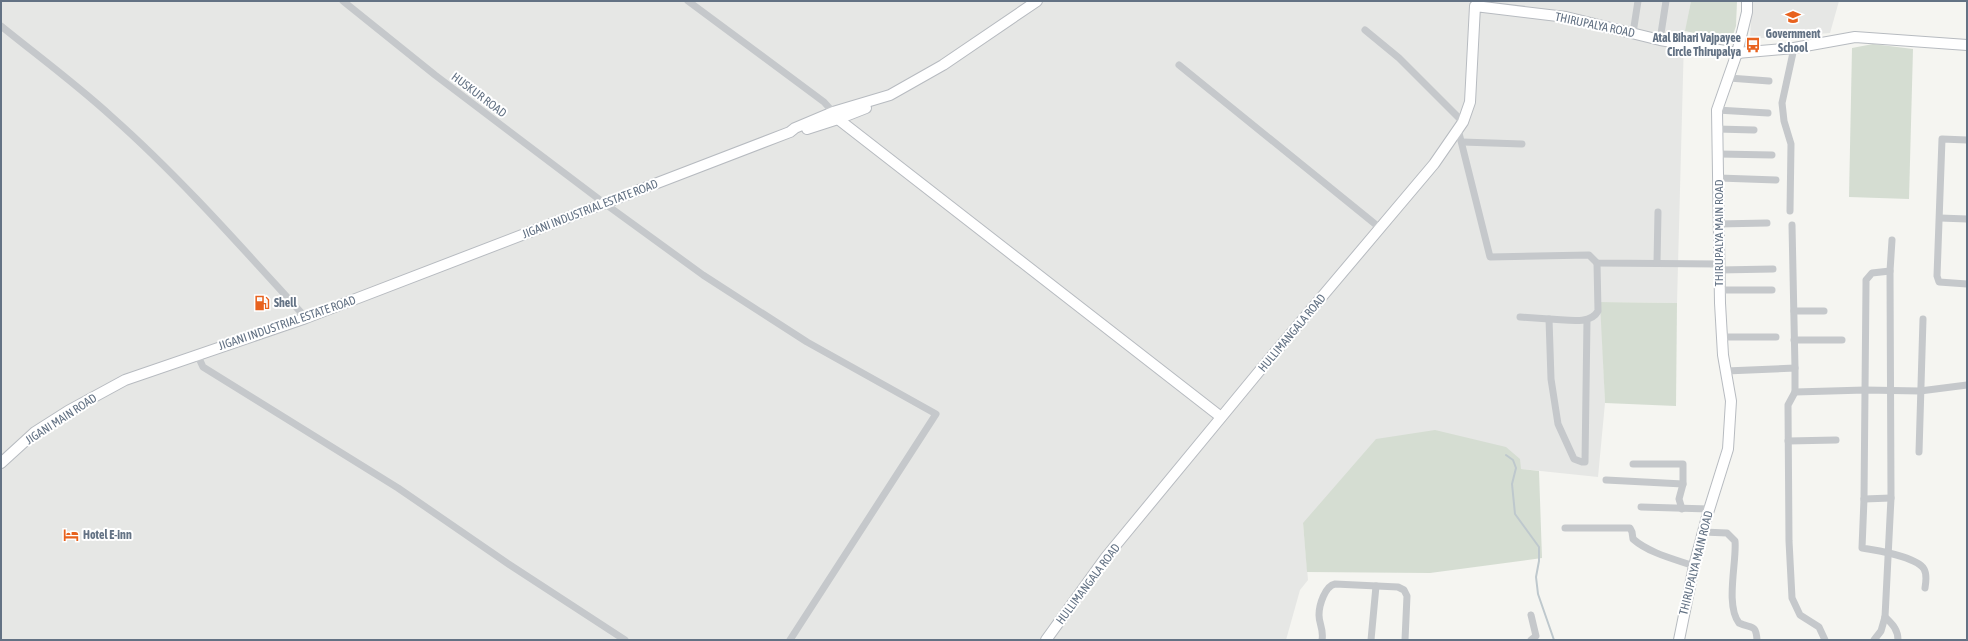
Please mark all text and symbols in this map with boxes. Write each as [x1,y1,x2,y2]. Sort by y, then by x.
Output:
school or university icon: Government School [1784,8,1802,26]
street label: THIRUPALYA ROAD [1554,10,1636,40]
place label: Government School [1766,27,1821,55]
place label: Atal Bihari Vajpayee Circle Thirupalya [1652,31,1742,59]
bus stop icon: Atal Bihari Vajpayee Circle Thirupalya [1744,36,1762,54]
street label: HUSKUR ROAD [449,70,509,120]
street label: JIGANI INDUSTRIAL ESTATE ROAD [520,177,660,241]
street label: THIRUPALYA MAIN ROAD [1712,179,1726,286]
street label: HULLIMANGALA ROAD [1255,291,1329,375]
street label: JIGANI INDUSTRIAL ESTATE ROAD [217,293,358,353]
fuel station icon: Shell [253,294,271,312]
place label: Shell [274,296,297,310]
street label: JIGANI MAIN ROAD [23,391,99,447]
street label: THIRUPALYA MAIN ROAD [1676,509,1716,617]
hotel icon: Hotel E-inn [62,526,80,544]
place label: Hotel E-inn [83,528,132,542]
street label: HULLIMANGALA ROAD [1053,541,1123,627]

